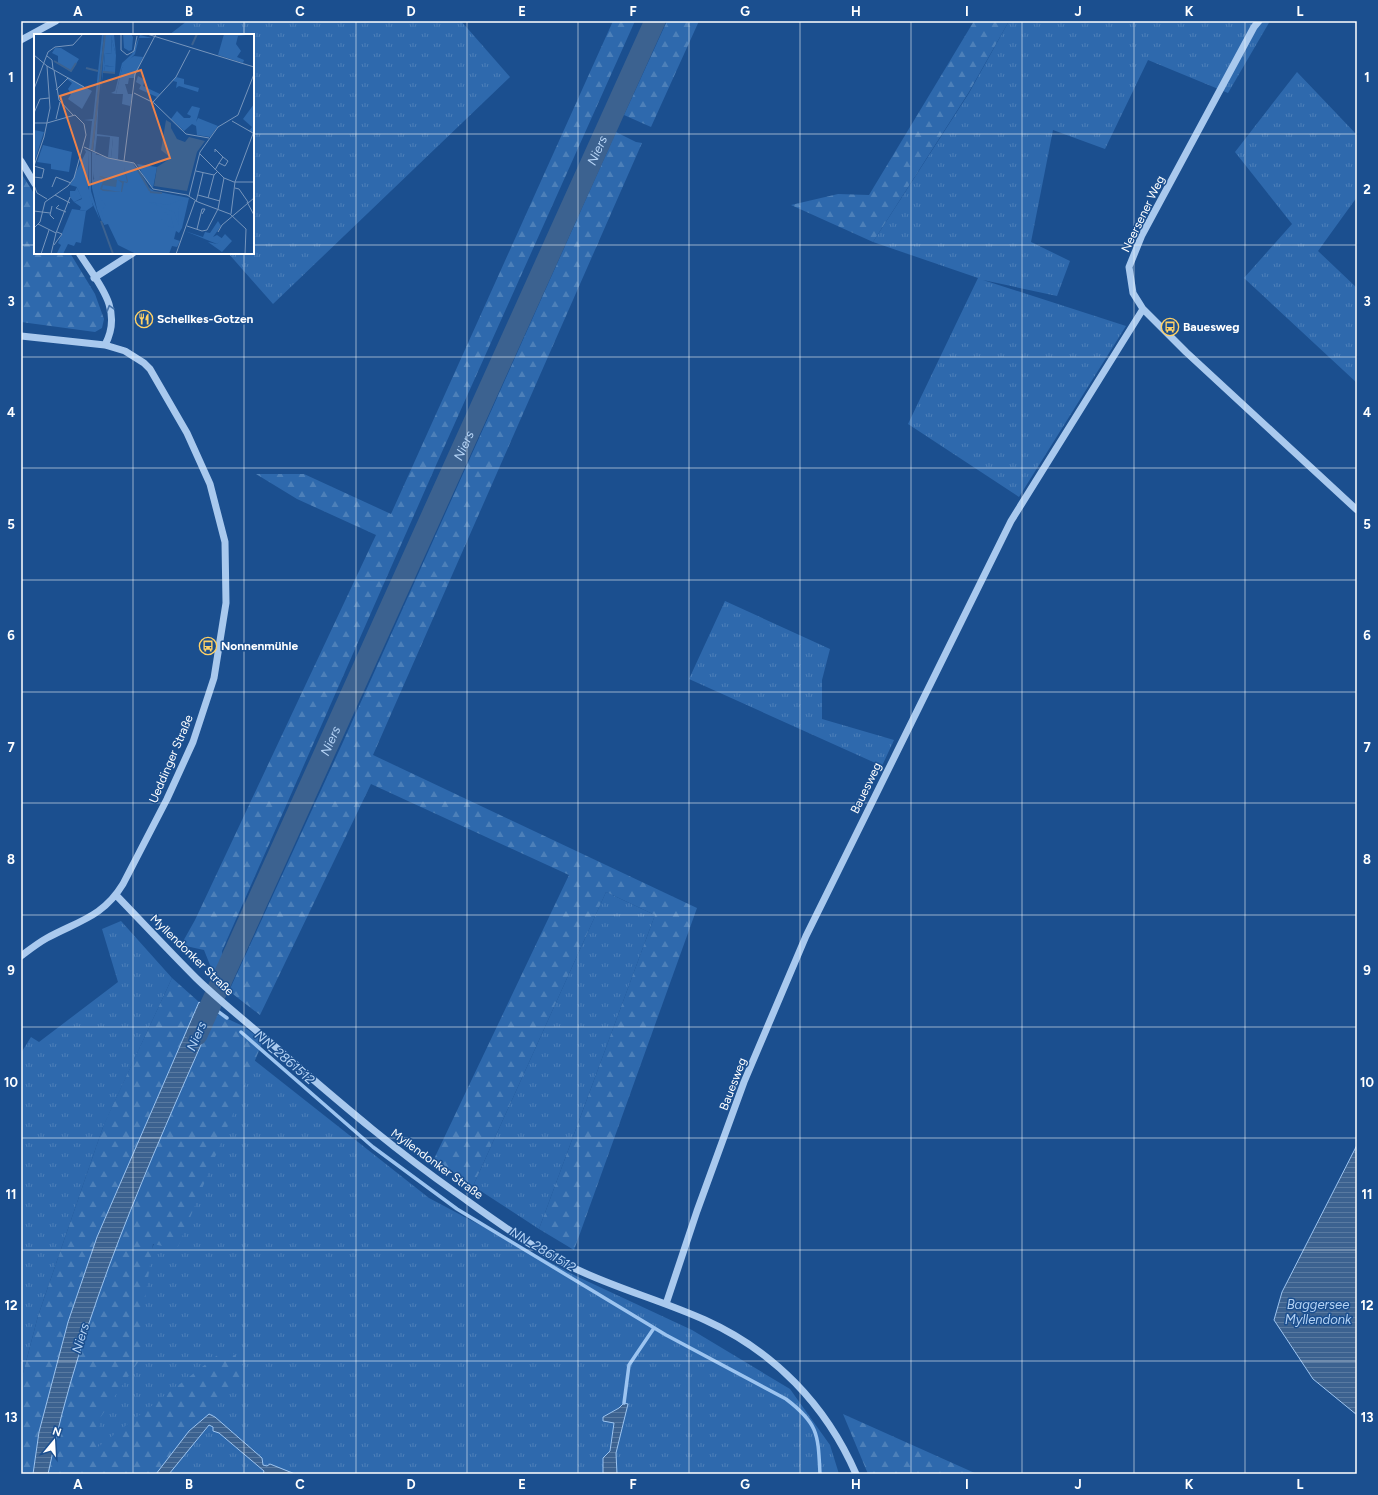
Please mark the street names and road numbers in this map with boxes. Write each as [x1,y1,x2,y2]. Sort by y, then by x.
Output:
street label: Neersener Weg [1118,173,1168,255]
street label: Ueddinger Straße [146,712,196,805]
street label: Bauesweg [848,760,884,816]
street label: Myllendonker Straße [147,912,237,999]
street label: Bauesweg [717,1056,749,1112]
street label: Myllendonker Straße [388,1126,486,1202]

